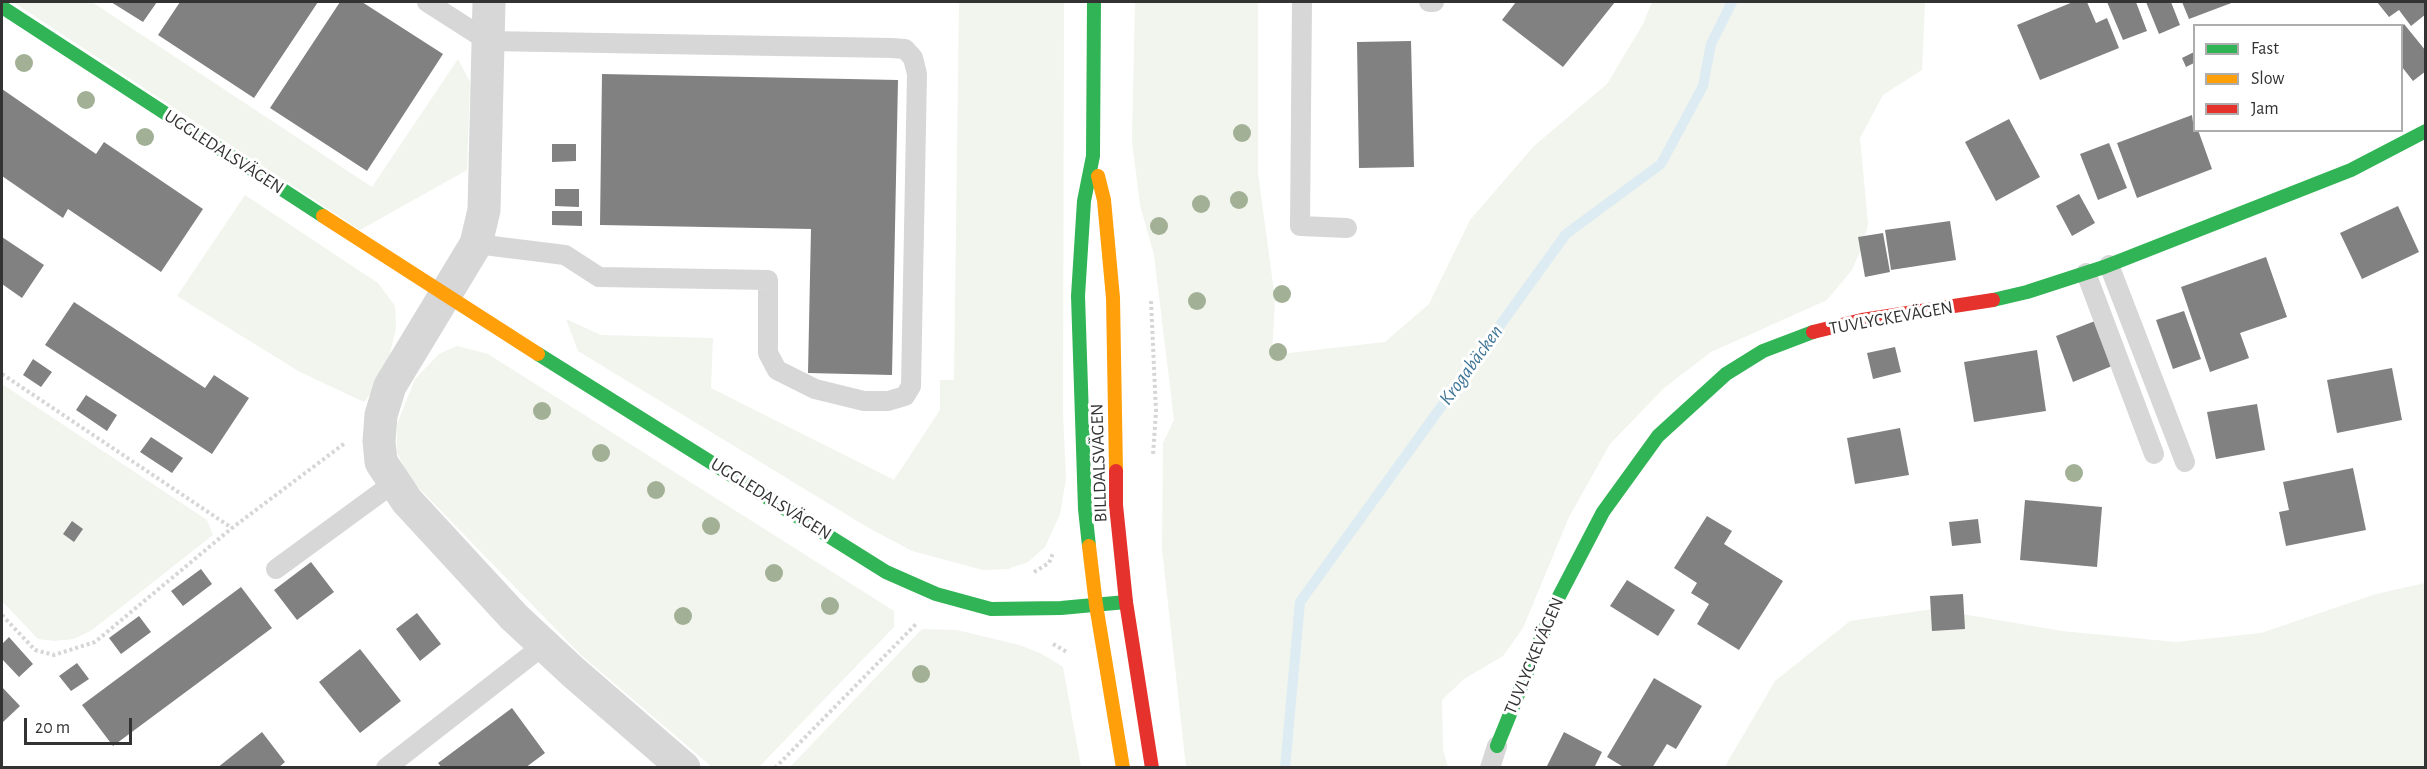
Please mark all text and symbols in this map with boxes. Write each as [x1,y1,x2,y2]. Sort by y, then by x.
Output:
legend [2193,24,2403,132]
text: Fast [2251,40,2279,58]
text: Slow [2251,70,2284,88]
text: Jam [2251,100,2279,118]
street label: UGGLEDALSVÄGEN [160,105,288,199]
street label: TUVLYCKEVÄGEN [1827,296,1955,340]
water label: Krogabäcken [1434,320,1508,410]
street label: BILLDALSVÄGEN [1086,403,1112,523]
street label: UGGLEDALSVÄGEN [707,453,835,545]
street label: TUVLYCKEVÄGEN [1500,594,1568,718]
scale bar [27,706,135,744]
text: 20 m [35,719,70,737]

